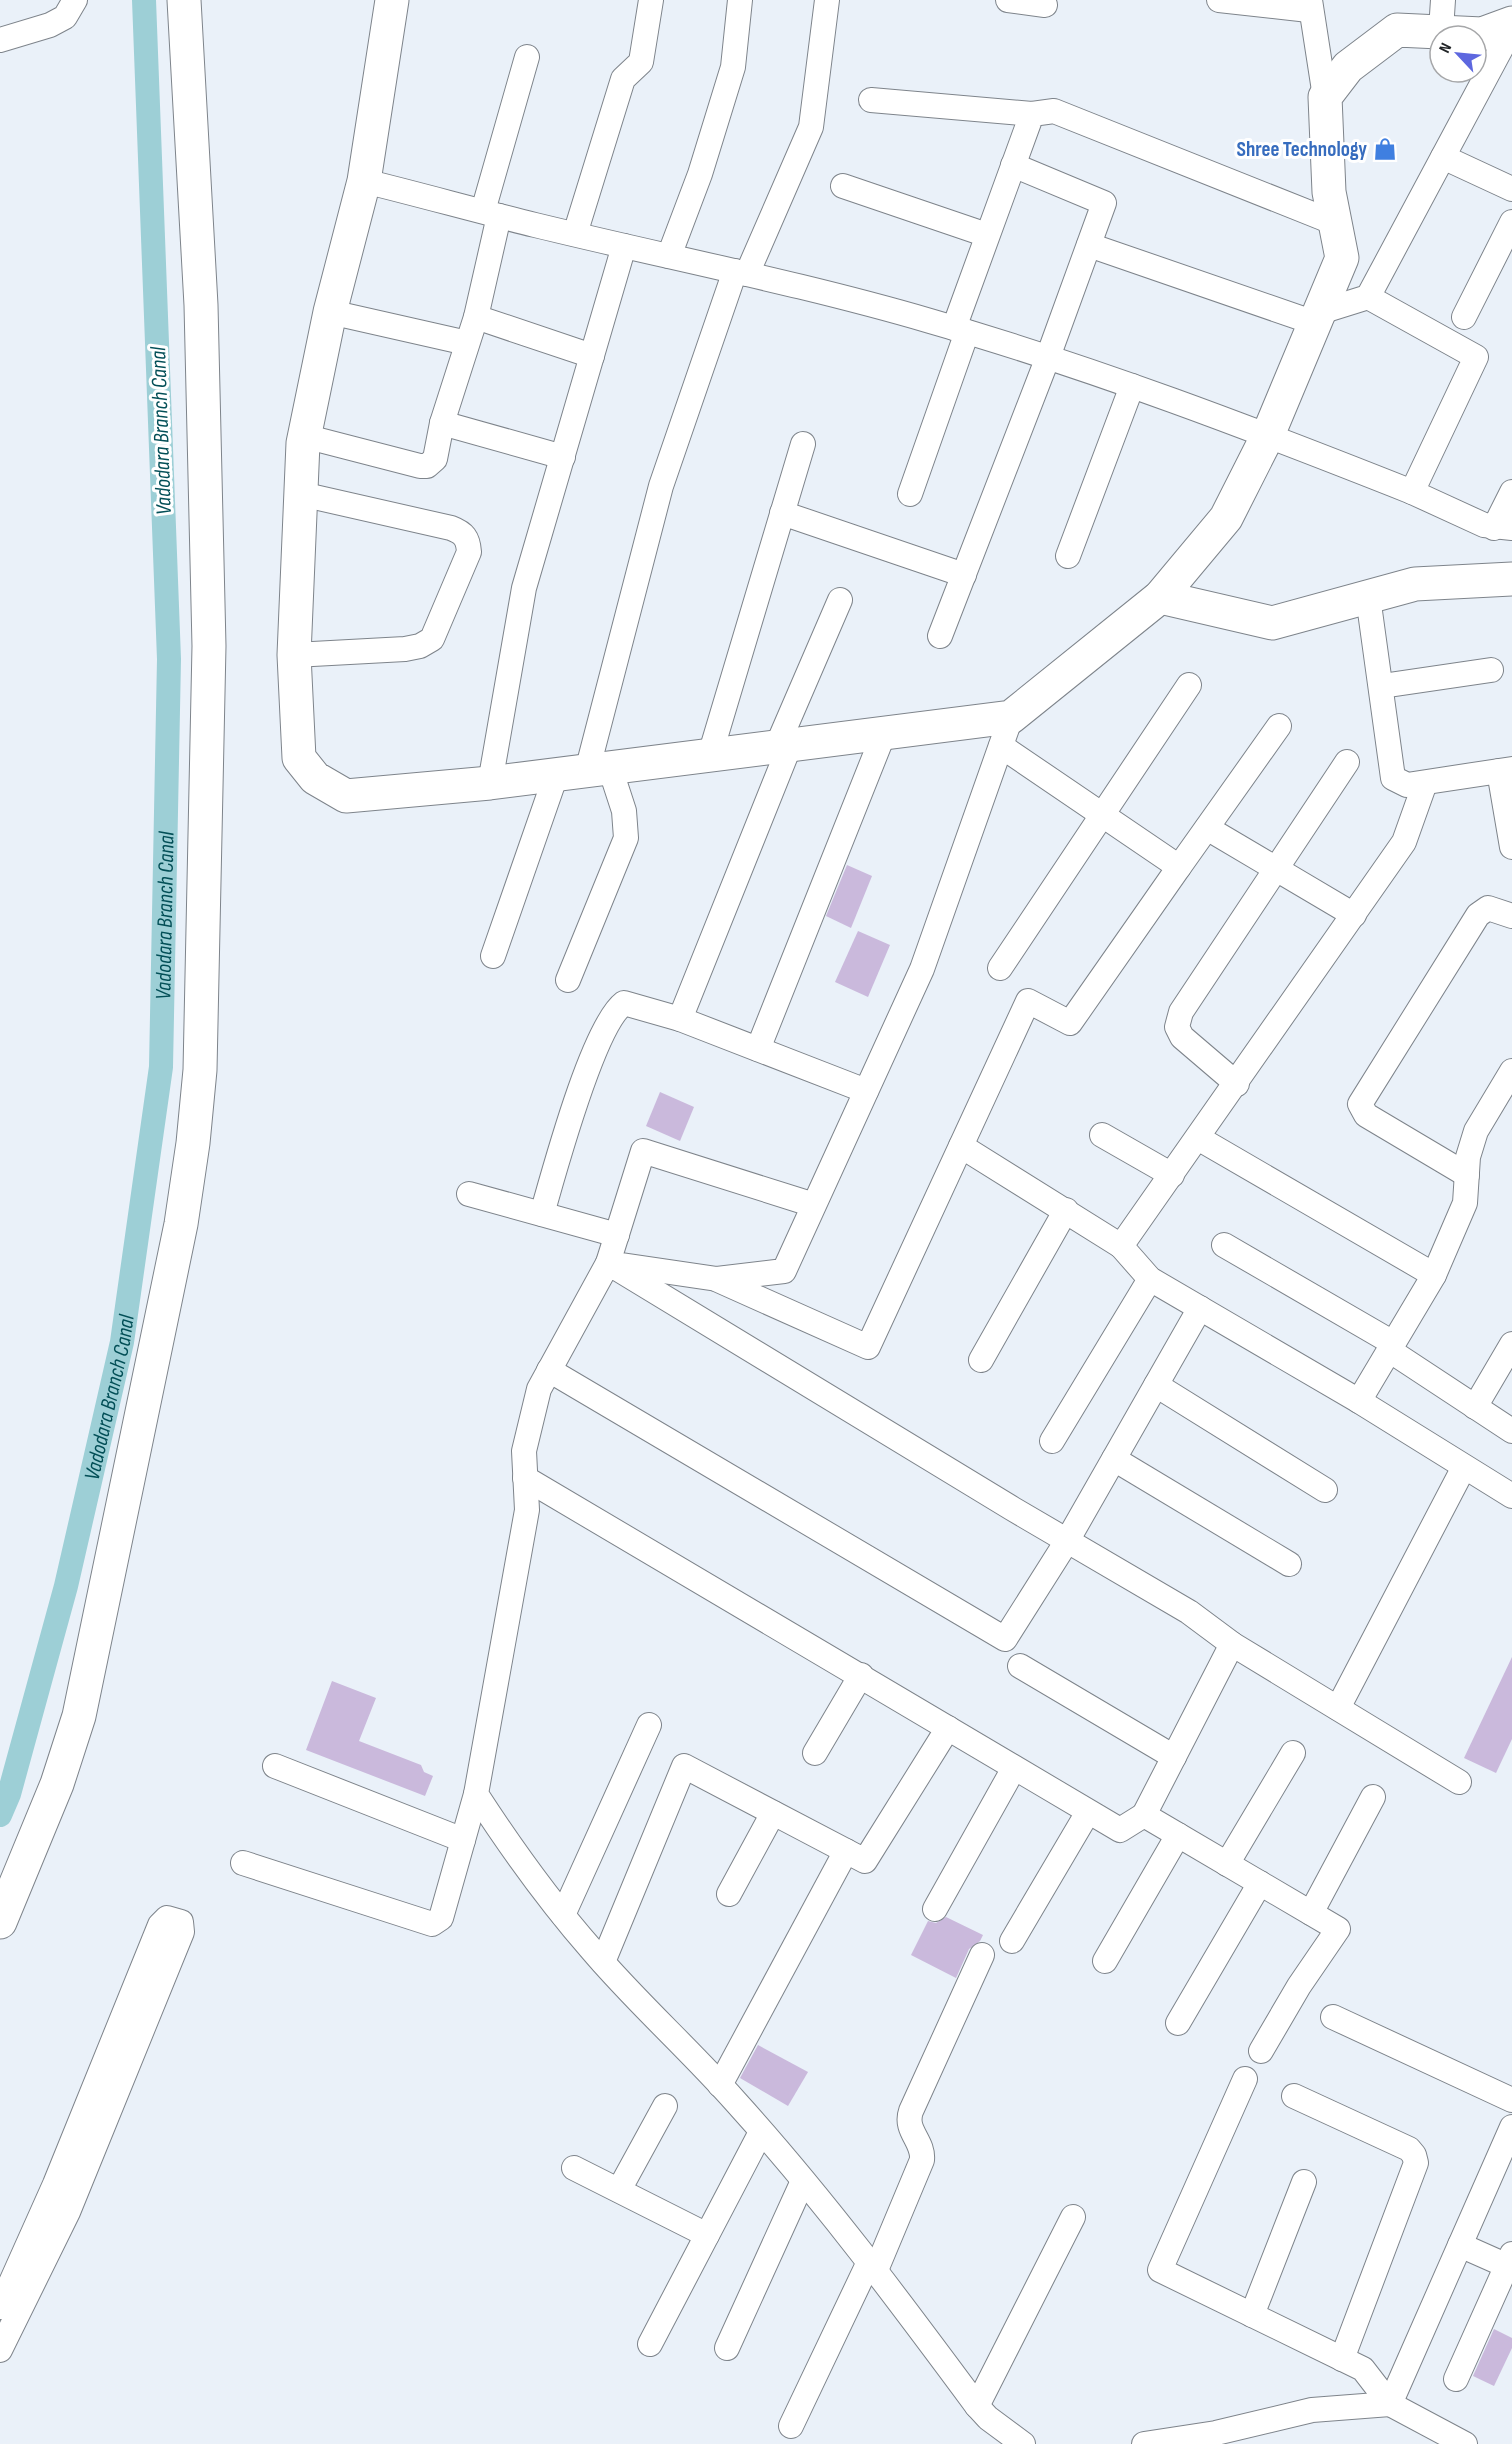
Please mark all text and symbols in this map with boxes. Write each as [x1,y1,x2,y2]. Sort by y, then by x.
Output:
north arrow [1428,24,1488,84]
text: N [1435,40,1456,56]
shop icon: Shree Technology [1372,136,1398,162]
place label: Shree Technology [1237,137,1367,162]
water label: Vadodara Branch Canal [145,345,178,515]
water label: Vadodara Branch Canal [150,830,181,1000]
water label: Vadodara Branch Canal [79,1312,141,1483]

